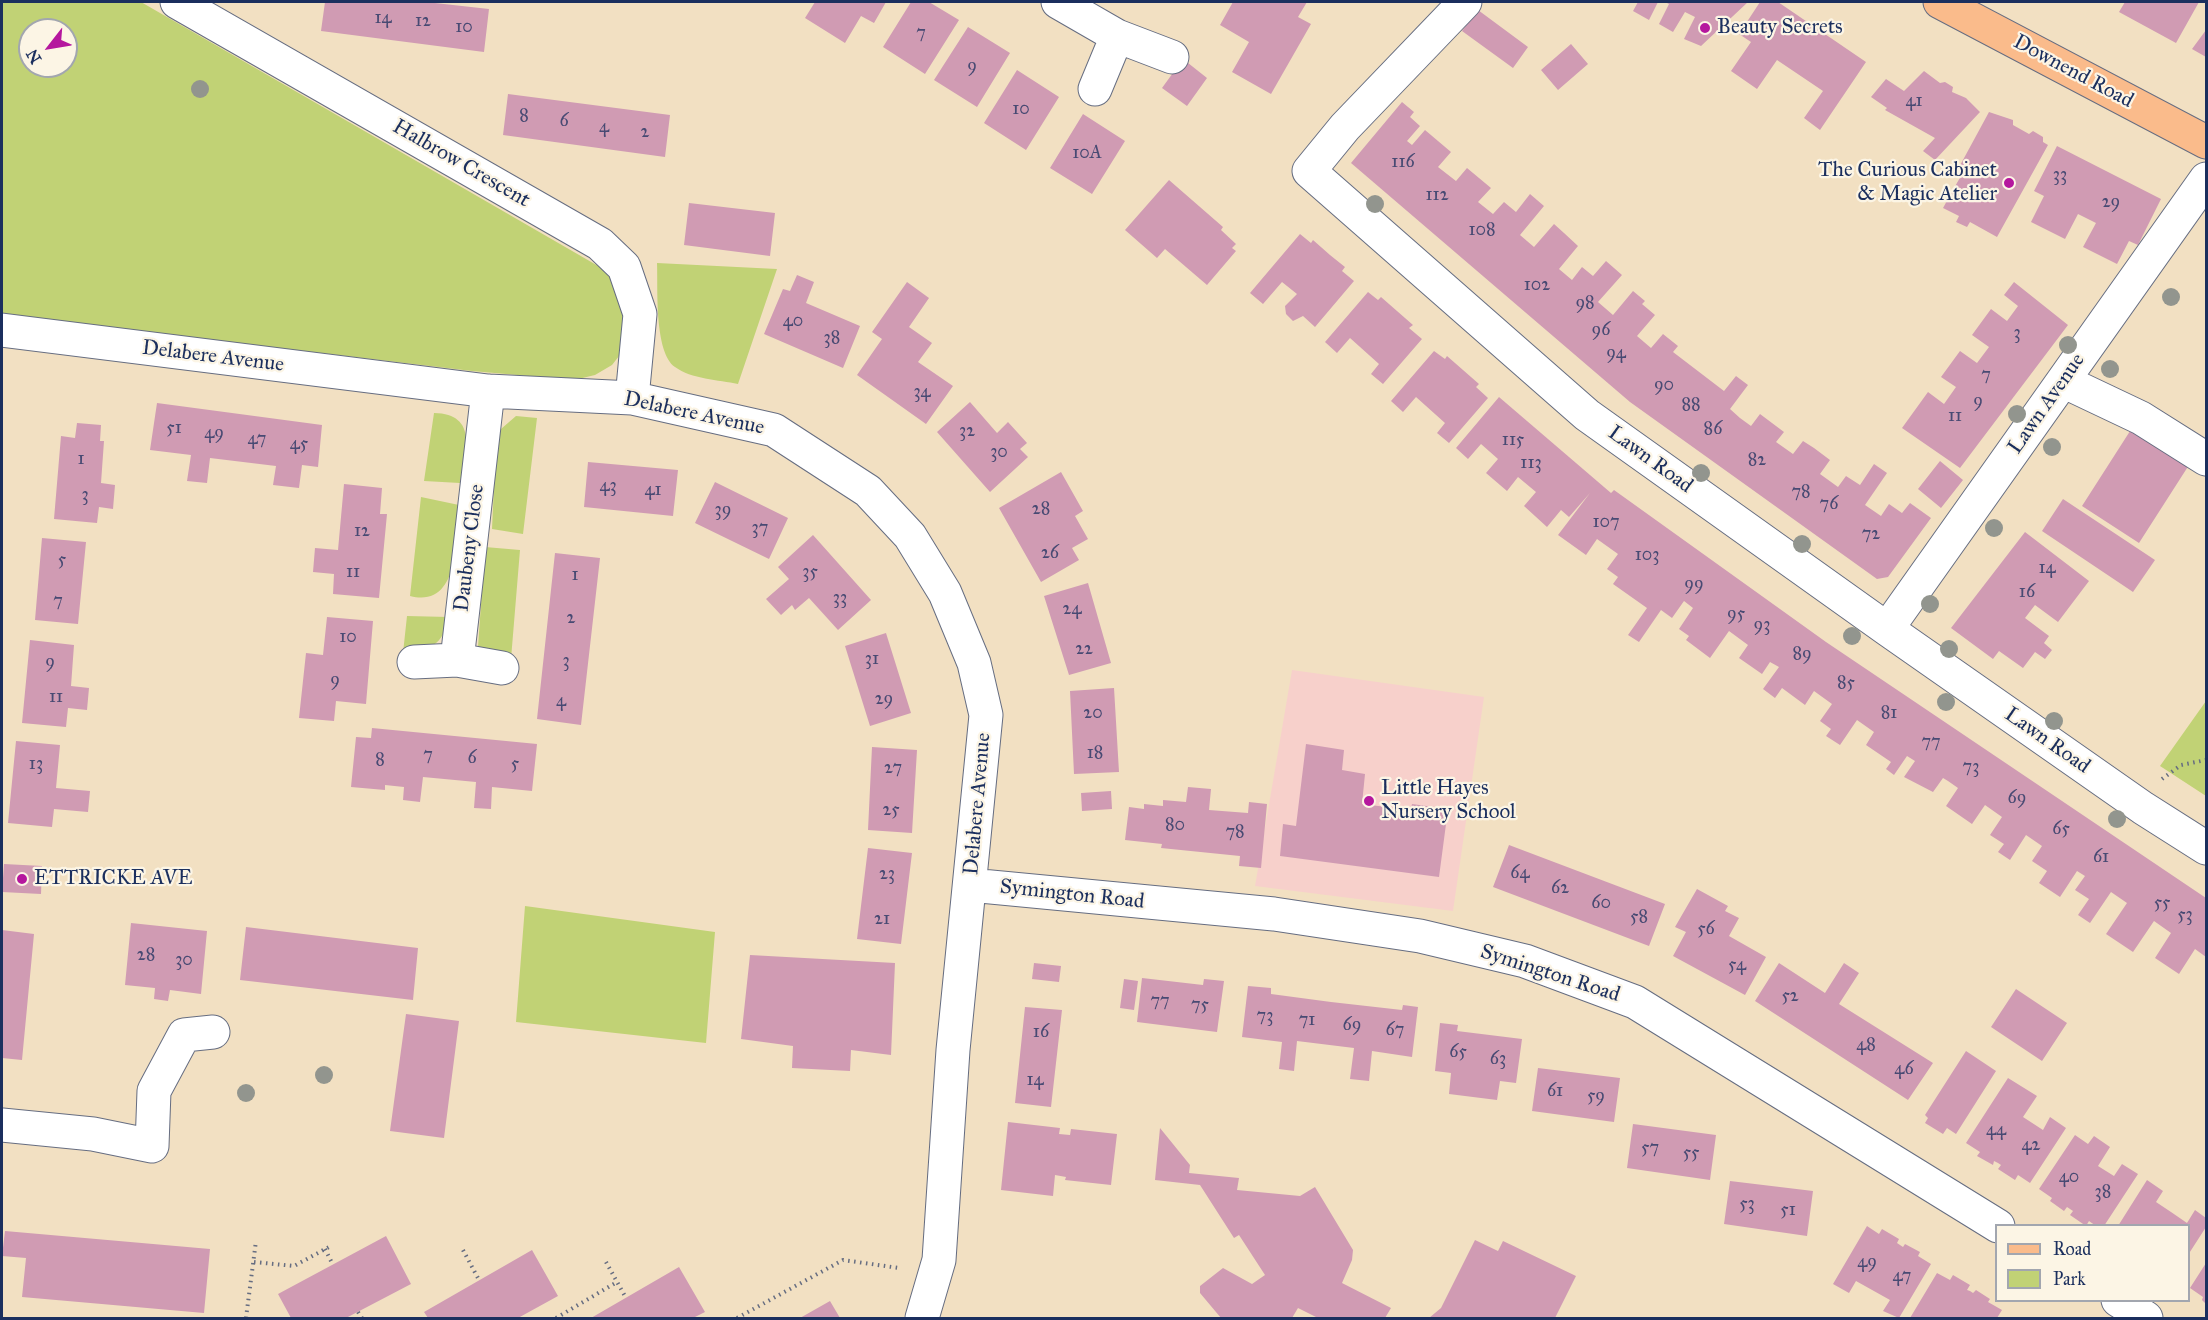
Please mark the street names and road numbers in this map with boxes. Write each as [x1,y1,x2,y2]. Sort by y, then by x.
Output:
street label: Downend Road [2009,30,2137,114]
street label: Halbrow Crescent [388,115,534,213]
street label: Delabere Avenue [141,336,285,378]
street label: Lawn Avenue [2003,349,2091,459]
street label: Delabere Avenue [622,387,766,441]
street label: Lawn Road [1603,421,1697,499]
street label: Daubeny Close [450,483,490,613]
street label: Lawn Road [1999,702,2095,780]
street label: Delabere Avenue [959,732,997,876]
street label: Symington Road [999,875,1145,915]
street label: Symington Road [1477,940,1623,1008]

